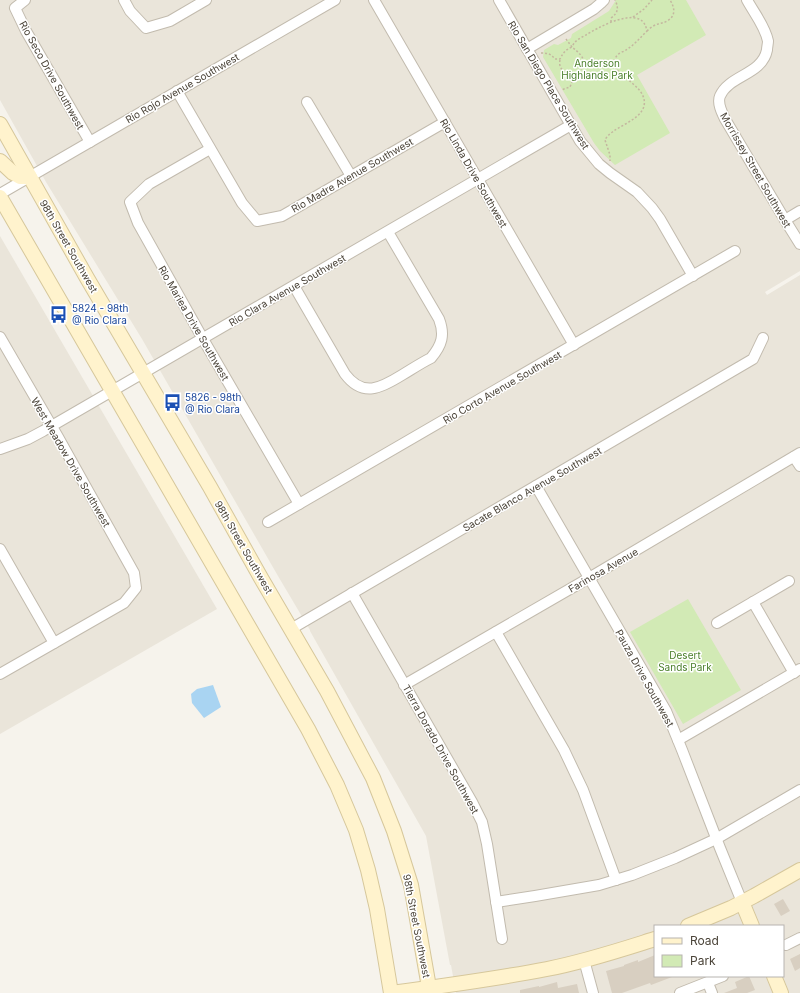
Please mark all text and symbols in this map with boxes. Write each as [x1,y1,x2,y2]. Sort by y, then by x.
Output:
street label: Rio Seco Drive Southwest [17,19,87,132]
street label: Rio San Diego Place Southwest [506,19,593,152]
street label: Rio Rojo Avenue Southwest [123,50,241,125]
park label: Anderson Highlands Park [561,57,633,81]
street label: Morrissey Street Southwest [718,110,794,230]
street label: Rio Linda Drive Southwest [438,116,510,230]
street label: Rio Madre Avenue Southwest [289,135,416,215]
street label: 98th Street Southwest [37,197,101,295]
street label: Rio Clara Avenue Southwest [226,251,348,328]
street label: Rio Mariea Drive Southwest [156,263,232,383]
place label: 5824 - 98th @ Rio Clara [72,302,129,326]
bus stop icon: 5824 - 98th @ Rio Clara [49,304,69,324]
street label: Rio Corto Avenue Southwest [441,348,564,426]
place label: 5826 - 98th @ Rio Clara [185,391,241,415]
bus stop icon: 5826 - 98th @ Rio Clara [162,393,182,413]
street label: West Meadow Drive Southwest [29,395,113,530]
street label: Sacate Blanco Avenue Southwest [461,444,604,534]
street label: 98th Street Southwest [212,498,276,596]
street label: Farinosa Avenue [566,545,640,595]
street label: Pauza Drive Southwest [613,627,677,729]
park label: Desert Sands Park [658,649,712,673]
street label: Tierra Dorado Drive Southwest [400,682,482,816]
street label: 98th Street Southwest [401,873,433,980]
legend [654,925,784,977]
text: Road [690,933,719,948]
text: Park [690,953,716,968]

